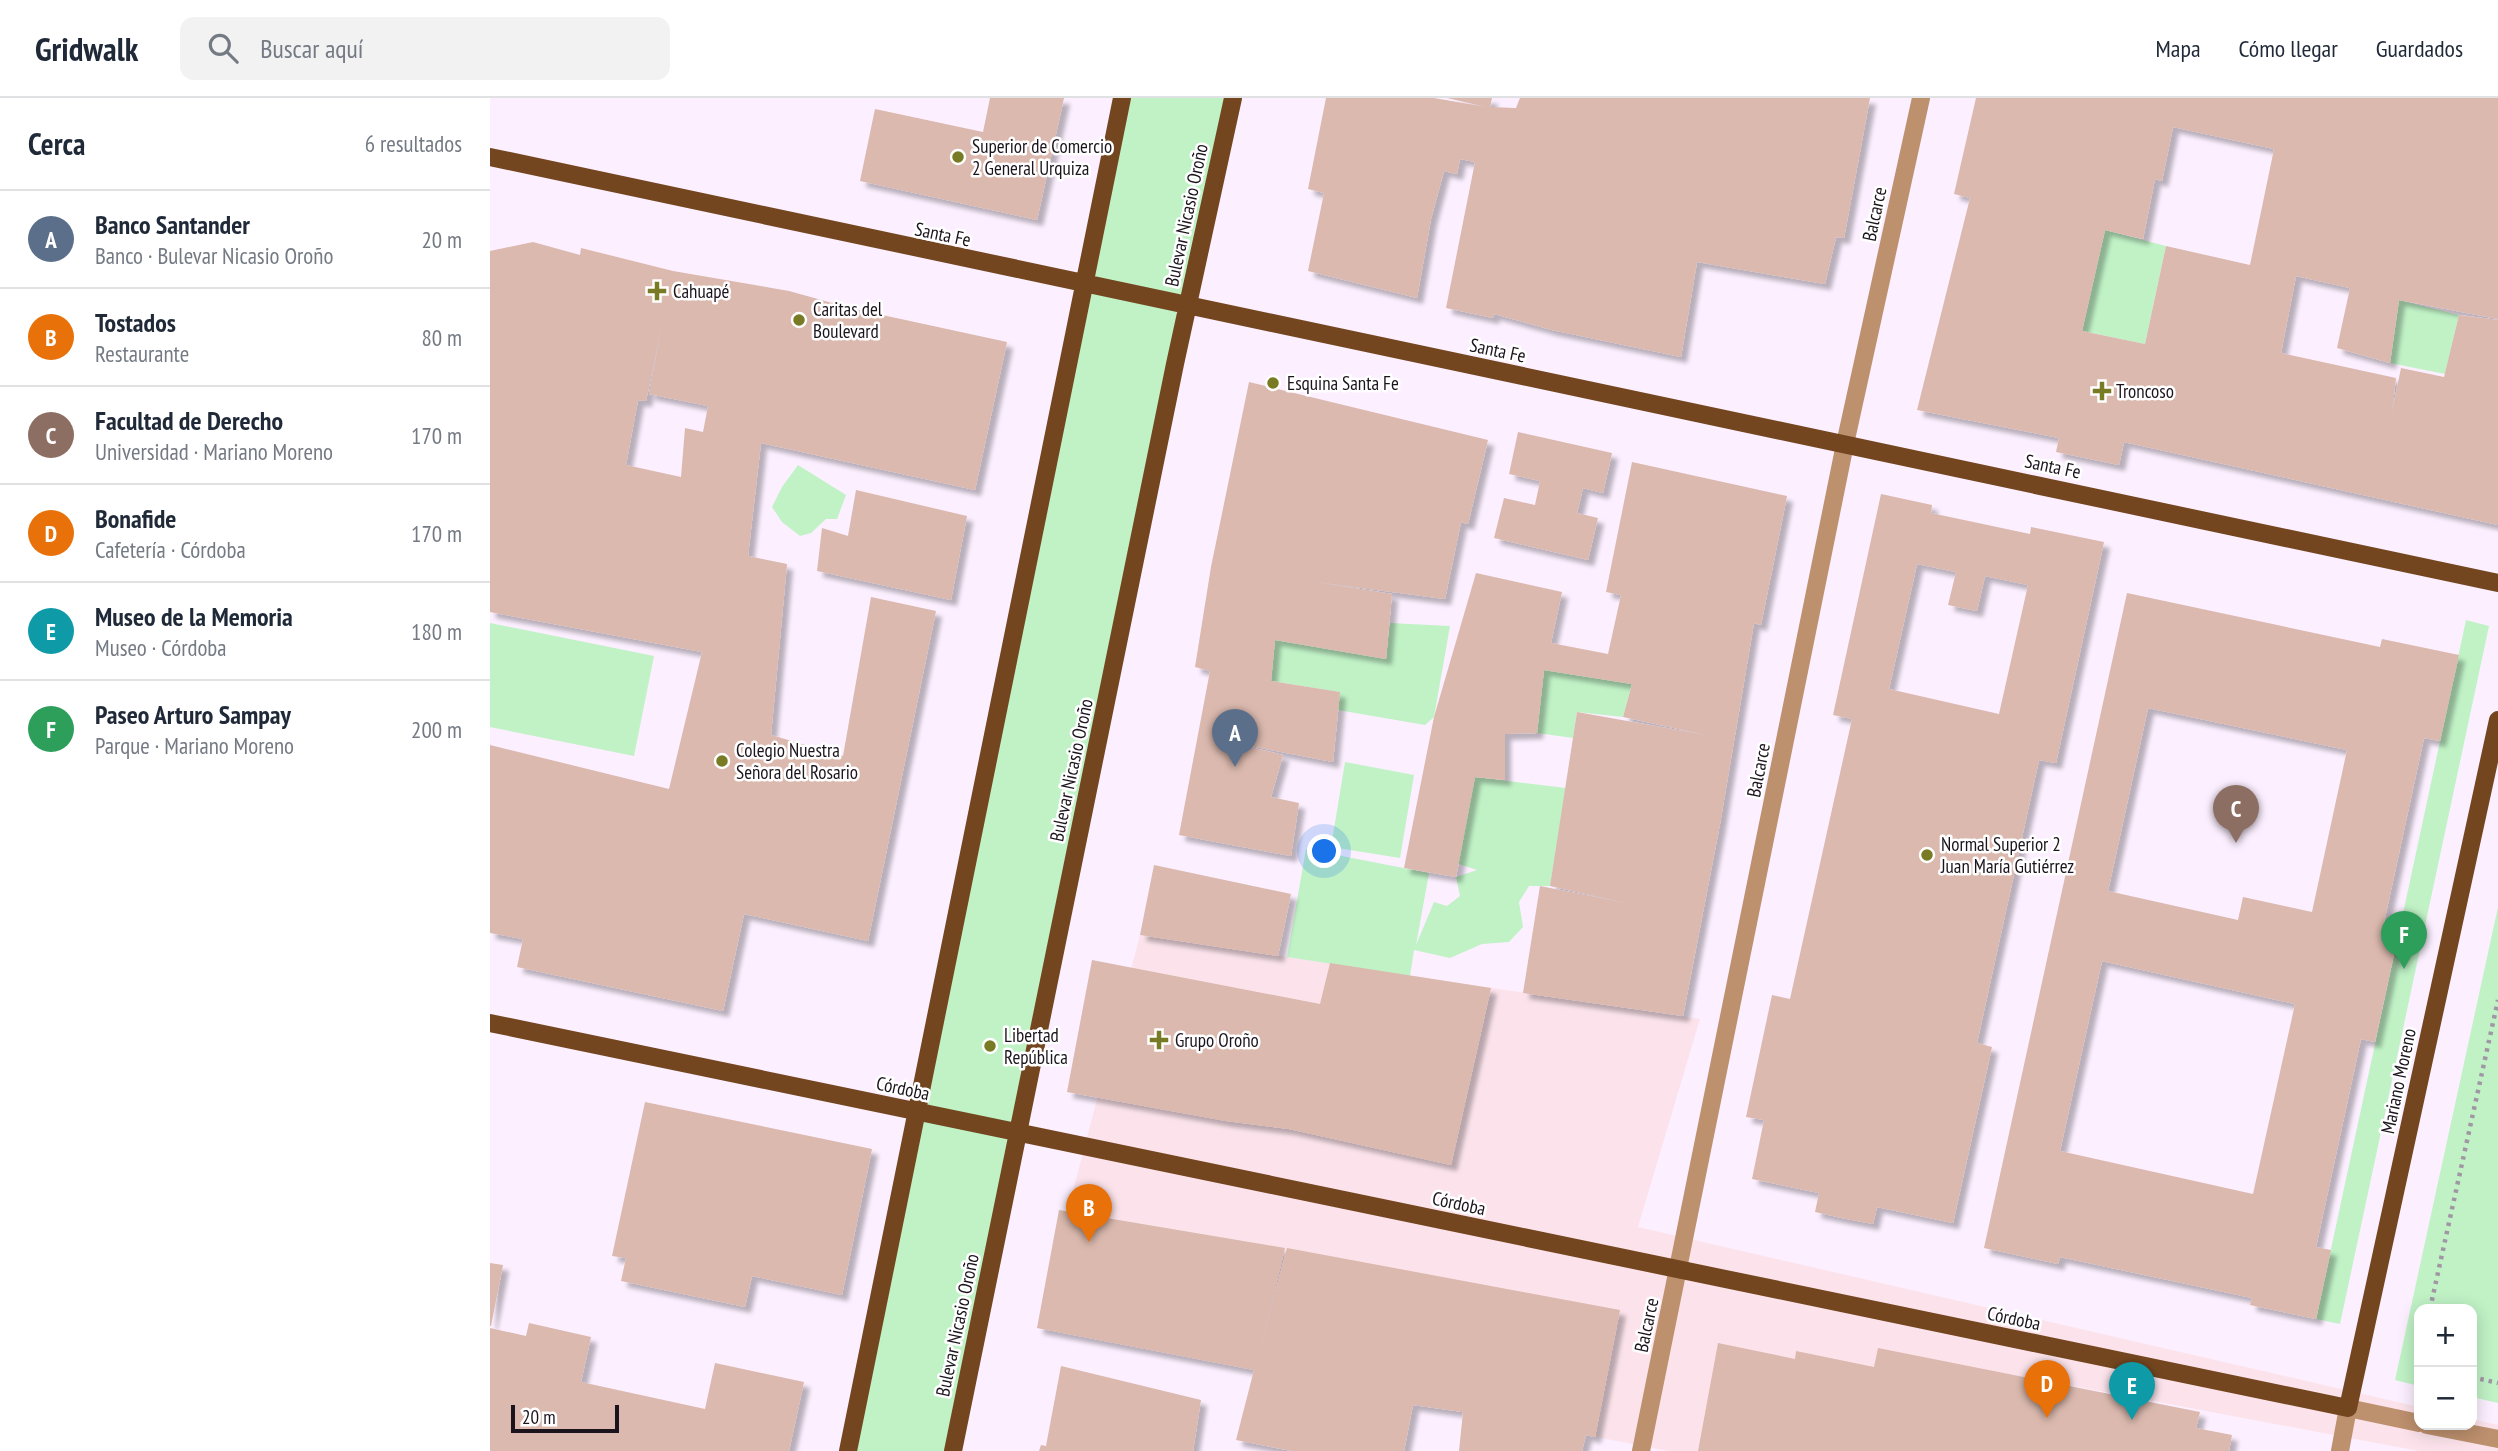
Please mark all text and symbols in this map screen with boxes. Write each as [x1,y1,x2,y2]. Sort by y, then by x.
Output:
search box [180,17,670,80]
text: Gridwalk [35,27,138,70]
icon: search [204,29,242,67]
text: Buscar aquí [260,32,363,65]
text: Mapa [2156,33,2201,64]
text: Cómo llegar [2239,33,2338,64]
text: Guardados [2376,33,2463,64]
text: Cerca [28,124,85,163]
text: 6 resultados [365,129,462,158]
place label: Superior de Comercio 2 General Urquiza [972,134,1112,180]
street label: Bulevar Nicasio Oroño [1159,141,1213,289]
marker: Superior de Comercio 2 General Urquiza [950,149,966,165]
street label: Balcarce [1857,185,1891,243]
text: Banco Santander [95,208,250,241]
street label: Santa Fe [913,216,973,252]
text: A [45,225,57,254]
text: 20 m [421,225,462,254]
text: Banco · Bulevar Nicasio Oroño [95,241,333,270]
place label: Cahuapé [673,279,730,303]
marker: Cahuapé [647,281,667,301]
place label: Caritas del Boulevard [813,297,883,343]
text: Tostados [95,306,176,339]
marker: Caritas del Boulevard [791,312,807,328]
text: B [45,323,57,352]
text: 80 m [421,323,462,352]
street label: Santa Fe [1468,332,1528,368]
text: Restaurante [95,339,189,368]
place label: Esquina Santa Fe [1287,371,1399,395]
marker: Esquina Santa Fe [1265,375,1281,391]
place label: Troncoso [2116,379,2174,403]
marker: Troncoso [2094,383,2110,399]
text: Facultad de Derecho [95,404,283,437]
text: C [46,421,56,450]
text: 170 m [411,421,462,450]
text: Universidad · Mariano Moreno [95,437,333,466]
street label: Santa Fe [2023,448,2083,484]
text: Bonafide [95,502,176,535]
text: D [45,519,57,548]
text: 170 m [411,519,462,548]
text: Cafetería · Córdoba [95,535,246,564]
text: Museo de la Memoria [95,600,293,633]
text: E [46,617,56,646]
text: 180 m [411,617,462,646]
text: Museo · Córdoba [95,633,227,662]
street label: Bulevar Nicasio Oroño [1044,696,1098,844]
text: Paseo Arturo Sampay [95,698,291,731]
pin: A [1212,709,1258,767]
text: F [46,715,56,744]
text: 200 m [411,715,462,744]
text: Parque · Mariano Moreno [95,731,294,760]
place label: Colegio Nuestra Señora del Rosario [736,738,858,784]
street label: Balcarce [1741,741,1775,799]
marker: Colegio Nuestra Señora del Rosario [714,753,730,769]
pin: C [2213,785,2259,843]
place label: Normal Superior 2 Juan María Gutiérrez [1940,832,2074,878]
your location [1307,834,1341,868]
marker: Normal Superior 2 Juan María Gutiérrez [1919,847,1935,863]
pin: F [2381,911,2427,969]
place label: Libertad República [1004,1023,1068,1069]
street label: Mariano Moreno [2375,1026,2421,1136]
place label: Grupo Oroño [1175,1028,1259,1052]
marker: Grupo Oroño [1149,1030,1169,1050]
marker: Libertad República [982,1038,998,1054]
street label: Córdoba [874,1071,932,1105]
pin: B [1066,1184,1112,1242]
street label: Córdoba [1430,1186,1488,1220]
street label: Bulevar Nicasio Oroño [930,1251,984,1399]
street label: Balcarce [1629,1296,1663,1354]
street label: Córdoba [1985,1301,2043,1335]
map controls [2414,1304,2477,1430]
button: + [2414,1304,2477,1367]
pin: D [2024,1360,2070,1418]
pin: E [2109,1362,2155,1420]
button: − [2414,1367,2477,1430]
scale bar [511,1402,620,1434]
text: 20 m [522,1405,556,1429]

